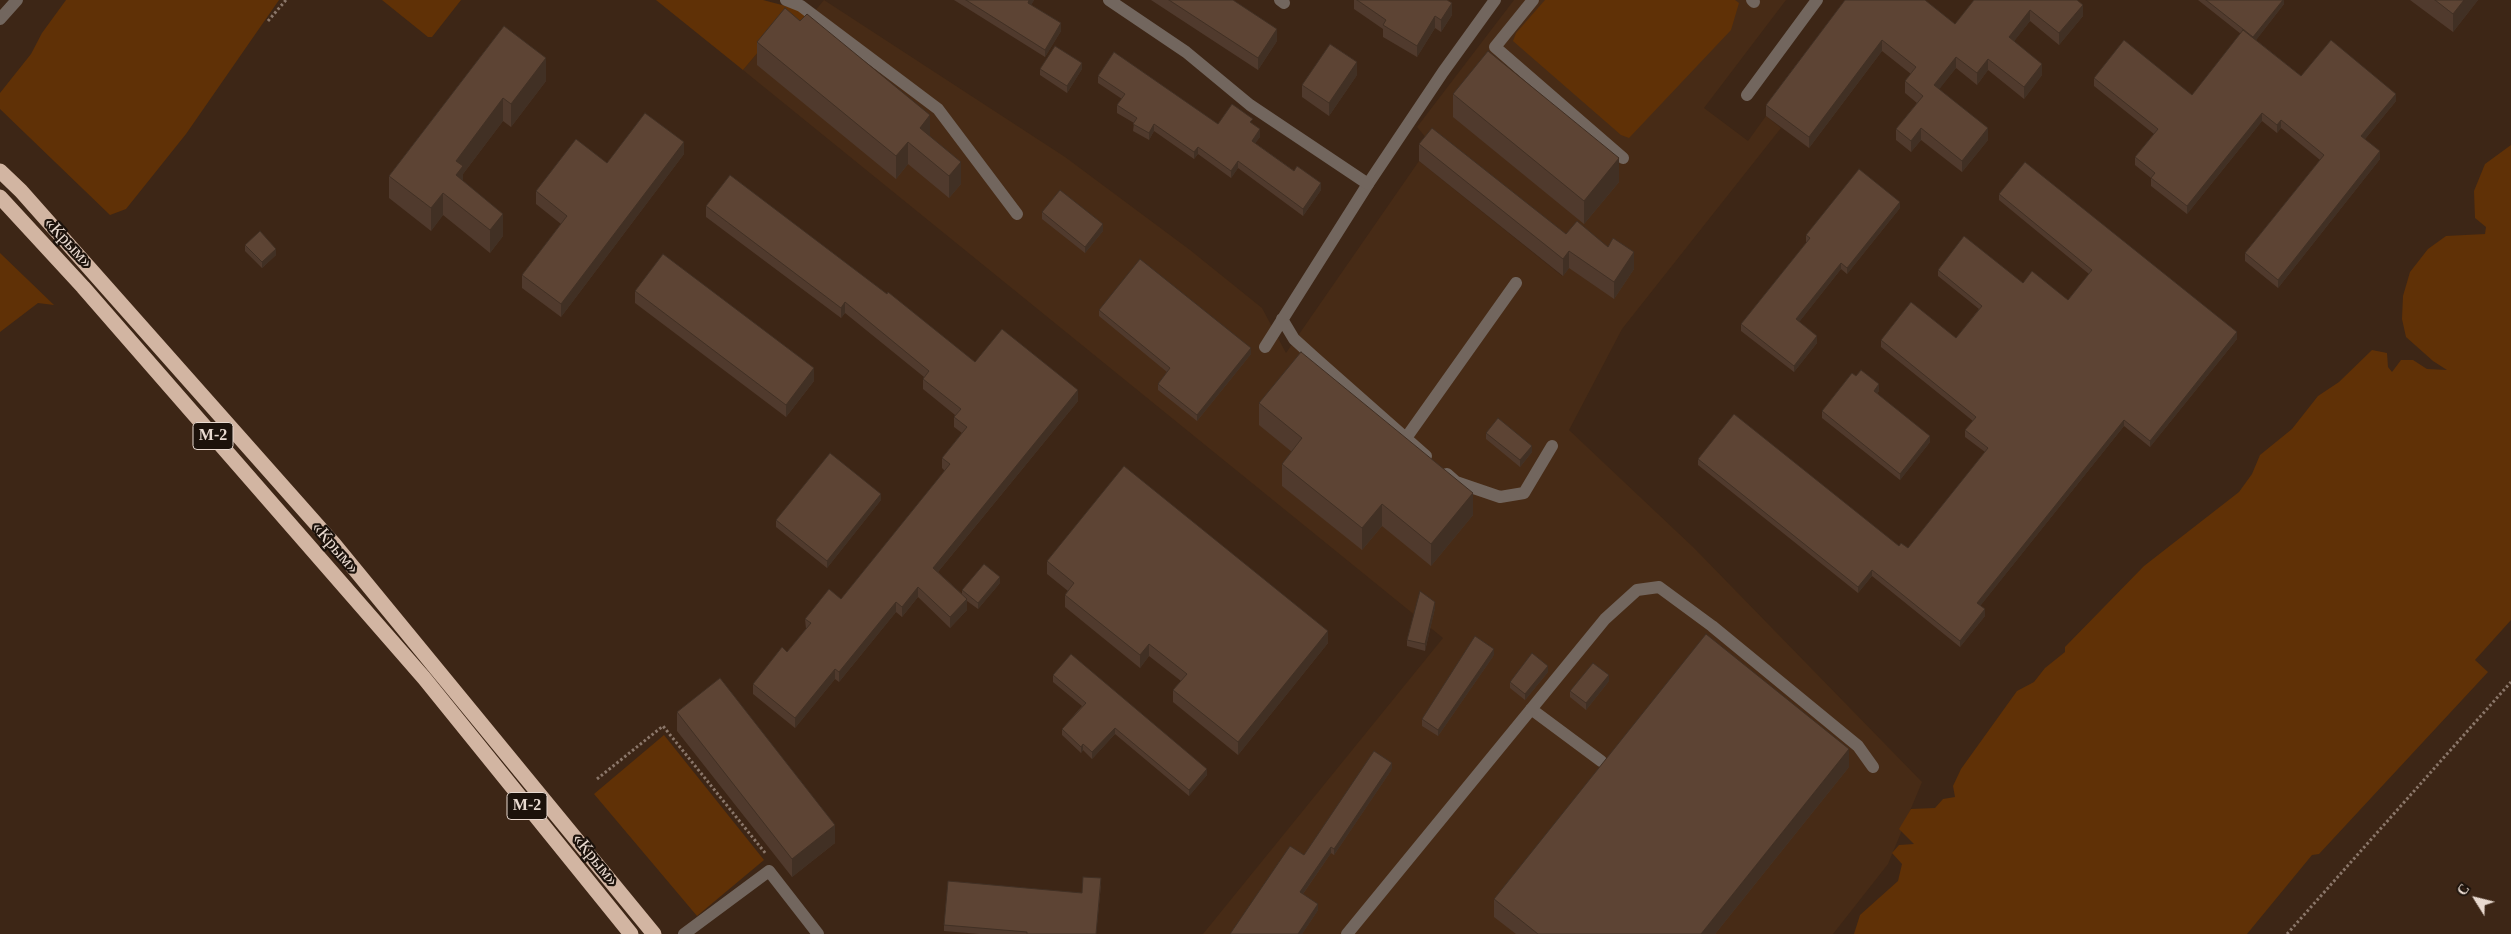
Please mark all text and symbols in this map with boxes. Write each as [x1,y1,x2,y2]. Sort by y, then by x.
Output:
street label: «Крым» [39,213,97,273]
road number: М-2 [193,422,233,450]
street label: «Крым» [306,517,364,579]
road number: М-2 [507,792,547,819]
street label: «Крым» [567,829,623,891]
north arrow [2451,874,2501,924]
text: С [2454,881,2473,898]

